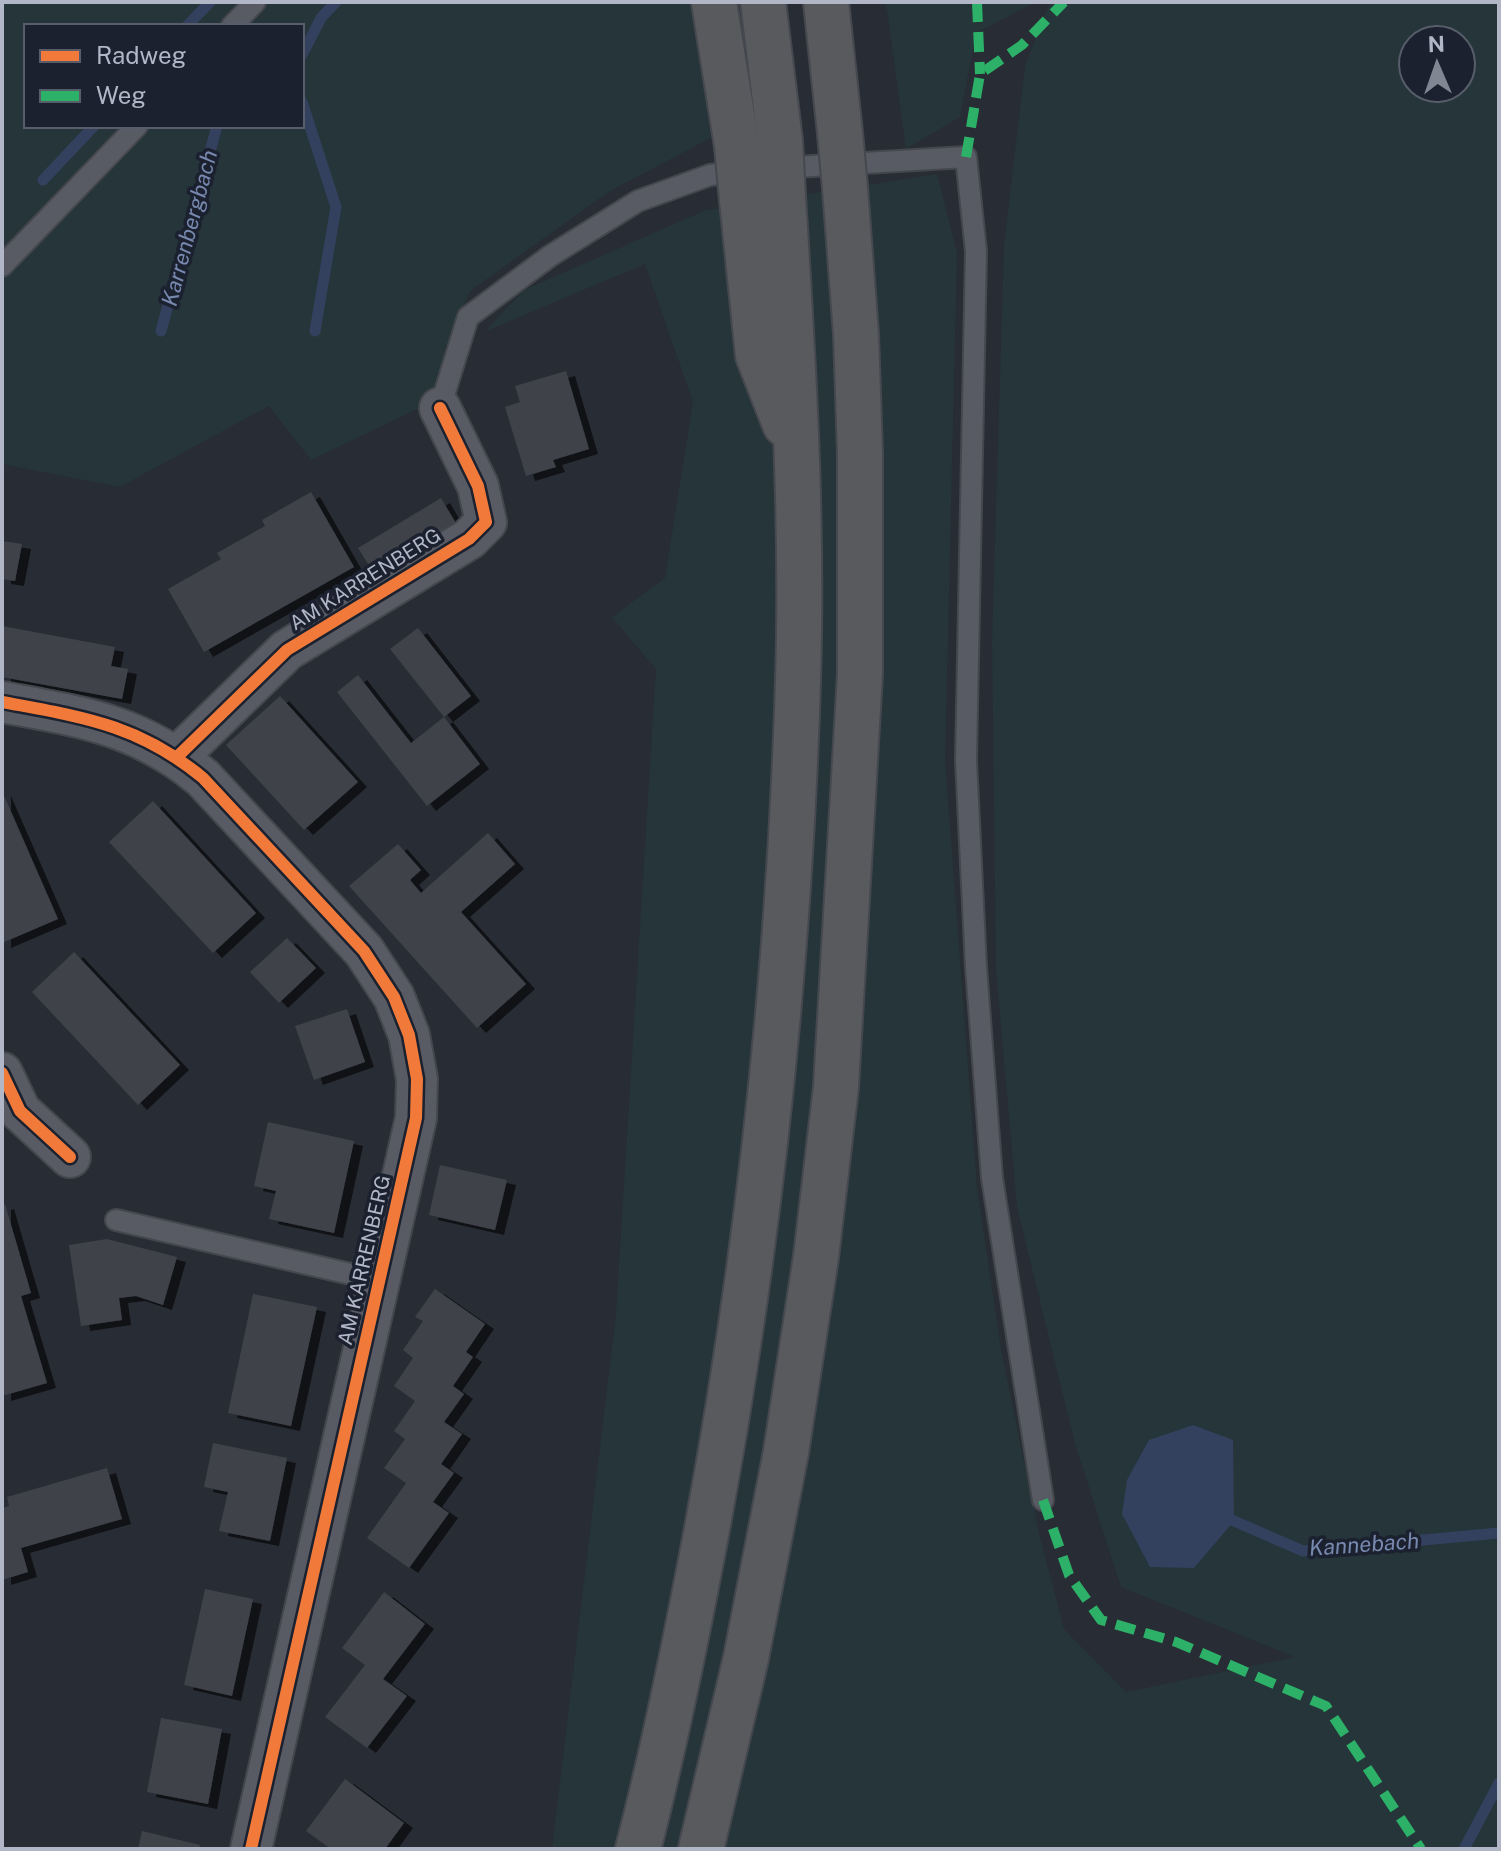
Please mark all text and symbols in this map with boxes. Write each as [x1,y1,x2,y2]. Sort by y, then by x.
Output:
legend [24,24,304,128]
north arrow [1397,24,1477,104]
text: N [1427,31,1445,57]
text: Radweg [96,41,187,69]
text: Weg [96,81,146,109]
water label: Karrenbergbach [156,147,222,309]
street label: AM KARRENBERG [285,523,445,635]
street label: AM KARRENBERG [333,1173,395,1347]
water label: Kannebach [1308,1527,1420,1561]

